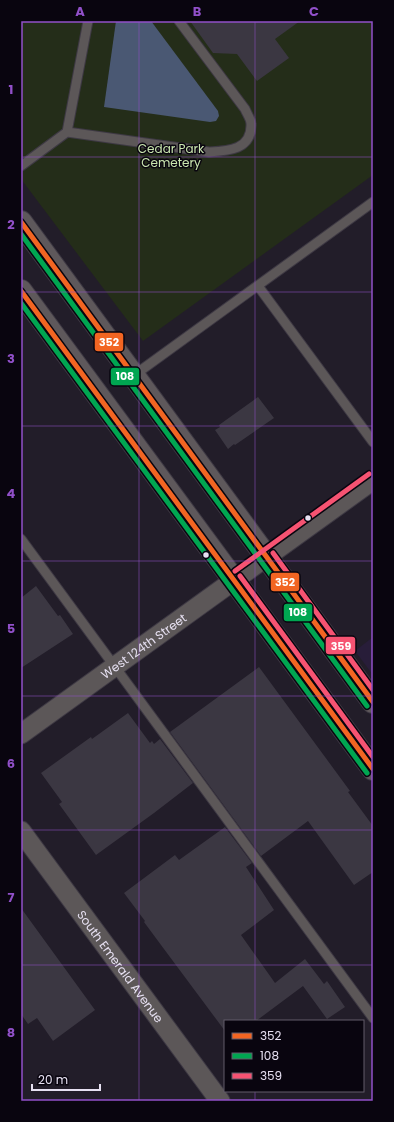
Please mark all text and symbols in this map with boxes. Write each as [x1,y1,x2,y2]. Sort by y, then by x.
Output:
text: A [75,2,85,21]
text: B [193,2,202,21]
text: C [309,2,319,21]
text: 1 [9,80,13,99]
park label: Cedar Park Cemetery [138,140,205,171]
text: 2 [7,215,15,234]
line badge: 352 [94,332,124,352]
text: 352 [99,334,119,350]
text: 3 [7,349,15,368]
line badge: 108 [110,367,140,386]
text: 108 [116,368,134,384]
text: 4 [7,484,16,503]
unlabelled marker [303,513,313,523]
unlabelled marker [201,550,211,560]
line badge: 352 [270,572,300,592]
text: 352 [275,574,295,590]
line badge: 108 [283,603,313,622]
text: 108 [289,604,307,620]
street label: West 124th Street [97,609,190,682]
text: 5 [7,619,15,638]
line badge: 359 [325,636,356,655]
text: 359 [331,638,352,654]
text: 6 [7,754,15,773]
text: 7 [8,888,15,907]
street label: South Emerald Avenue [74,907,168,1026]
legend [224,1020,364,1092]
text: 8 [7,1023,15,1042]
text: 352 [260,1027,282,1044]
text: 108 [260,1047,279,1064]
scale bar [32,1066,100,1092]
text: 359 [260,1067,282,1084]
text: 20 m [38,1071,68,1088]

